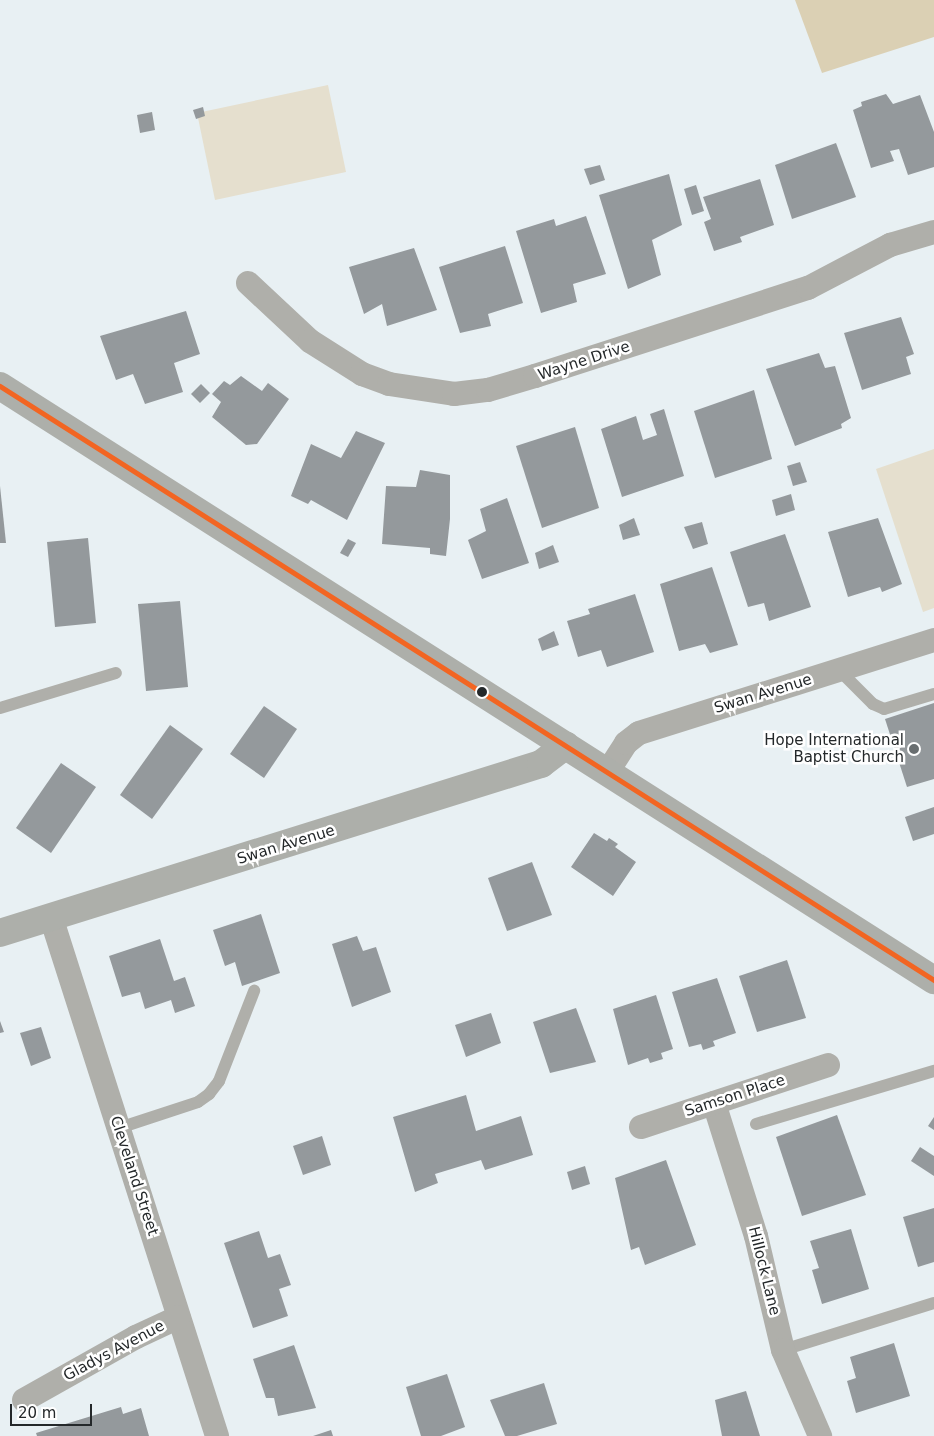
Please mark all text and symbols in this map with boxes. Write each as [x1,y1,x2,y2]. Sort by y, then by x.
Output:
street label: Wayne Drive [536,338,632,384]
street label: Swan Avenue [712,671,814,717]
unlabelled marker [477,687,487,697]
place label: Hope International Baptist Church [764,731,904,766]
marker: Hope International Baptist Church [908,743,920,755]
street label: Swan Avenue [235,822,337,868]
street label: Samson Place [683,1071,787,1121]
street label: Cleveland Street [106,1114,162,1238]
street label: Hillock Lane [744,1225,784,1317]
street label: Gladys Avenue [60,1317,168,1385]
scale bar [12,1394,95,1426]
text: 20 m [18,1404,56,1422]

